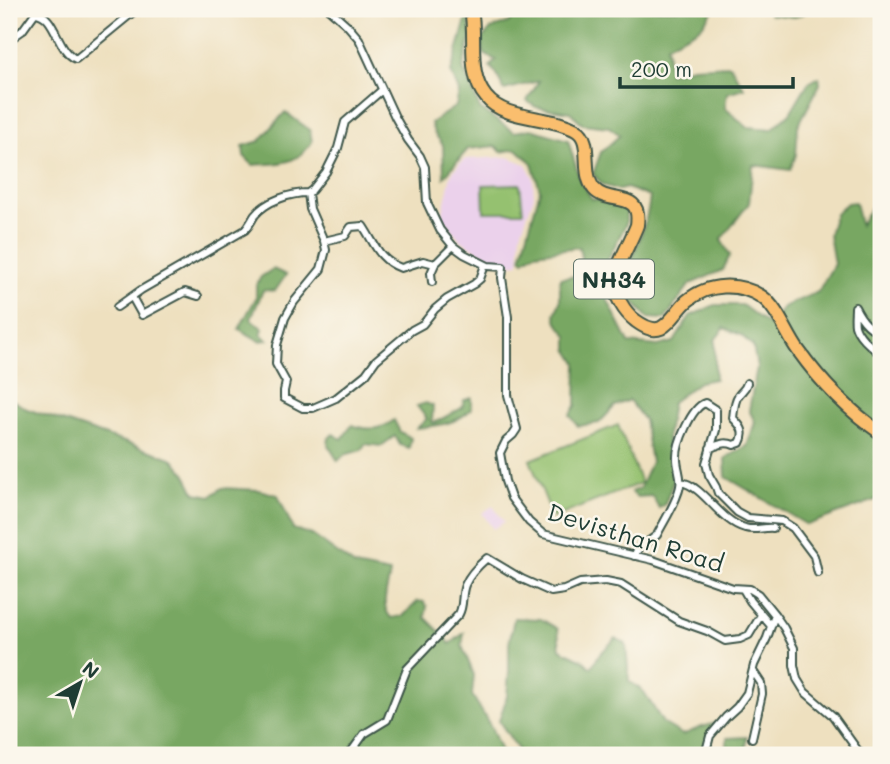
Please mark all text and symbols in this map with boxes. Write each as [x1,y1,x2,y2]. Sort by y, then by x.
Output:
scale bar [620,46,794,90]
text: 200 m [631,55,692,82]
road number: NH34 [574,260,654,298]
street label: Devisthan Road [544,495,728,579]
north arrow [46,648,116,718]
text: N [78,655,104,684]

